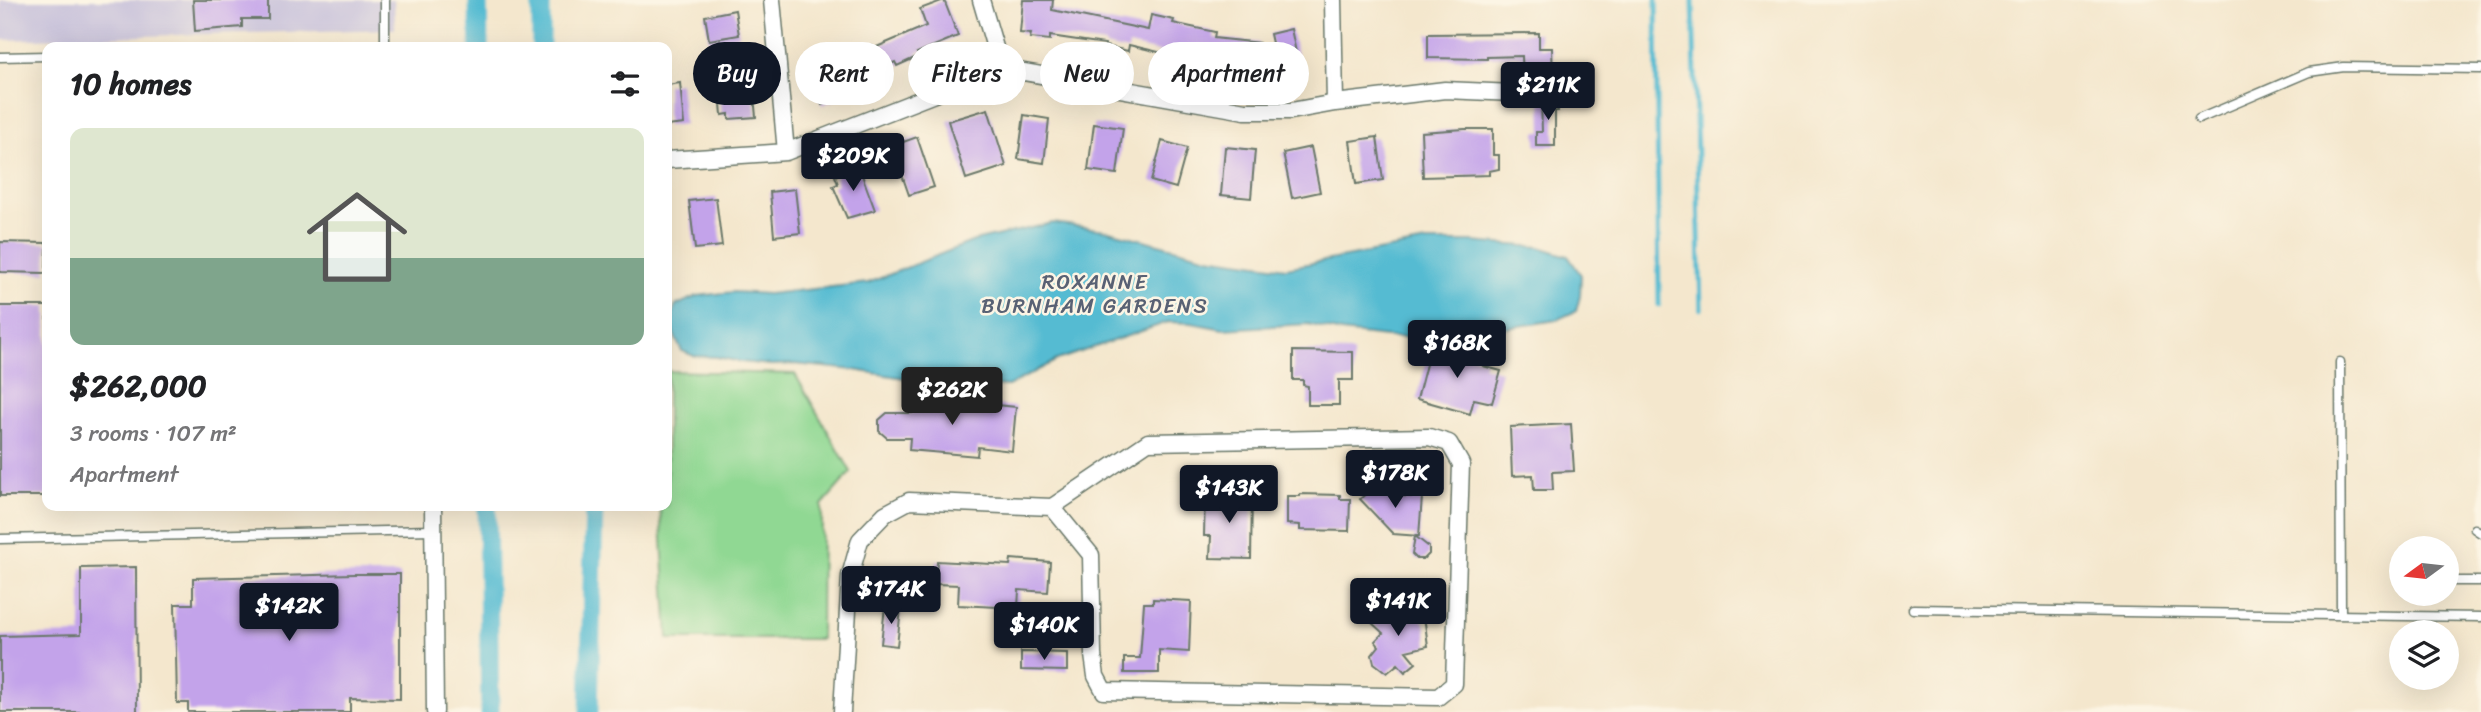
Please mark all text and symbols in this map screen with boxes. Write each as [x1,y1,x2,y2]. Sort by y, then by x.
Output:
chip: Buy [693,42,781,105]
chip: Rent [795,42,894,105]
chip: Filters [908,42,1026,105]
chip: New [1040,42,1134,105]
chip: Apartment [1148,42,1309,105]
text: 10 homes [70,57,191,111]
pin: $211K [1499,62,1597,122]
text: $211K [1517,64,1579,105]
icon: filters [606,65,644,103]
pin: $209K [804,134,902,193]
text: $209K [817,135,889,176]
icon: home [294,174,420,300]
district label: ROXANNE BURNHAM GARDENS [981,263,1209,325]
pin: $168K [1408,320,1506,380]
text: $168K [1424,322,1490,363]
text: $262,000 [70,359,207,413]
pin: $262K [903,368,1001,427]
text: $262K [917,369,987,410]
text: 3 rooms · 107 m² [70,413,237,454]
pin: $178K [1346,450,1444,510]
text: $178K [1362,452,1428,493]
text: Apartment [70,454,179,495]
pin: $143K [1180,466,1278,525]
text: $143K [1196,467,1262,508]
north arrow [2389,536,2459,606]
map controls [2389,536,2459,690]
pin: $174K [842,566,940,626]
text: $174K [858,568,924,609]
pin: $141K [1349,578,1447,638]
text: $141K [1366,580,1430,621]
pin: $142K [240,584,338,643]
text: $142K [256,585,322,626]
pin: $140K [995,602,1093,662]
text: $140K [1010,604,1078,645]
button: layers [2389,620,2459,690]

